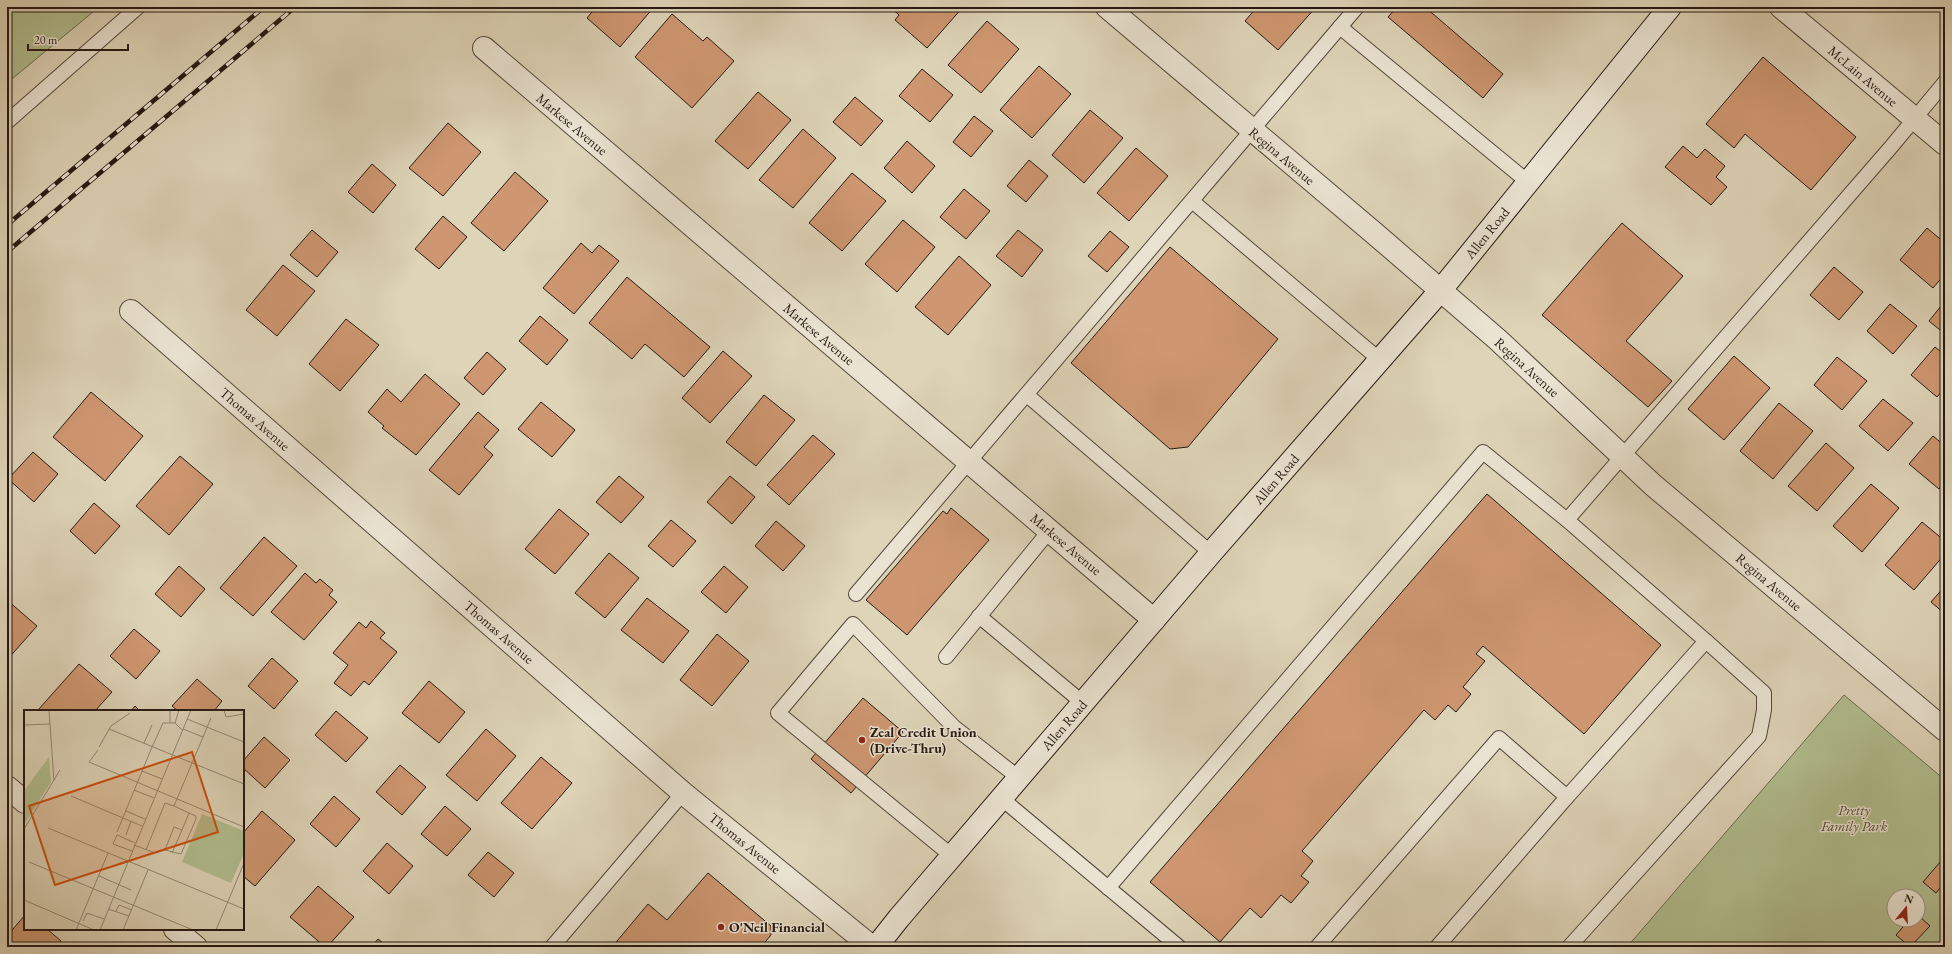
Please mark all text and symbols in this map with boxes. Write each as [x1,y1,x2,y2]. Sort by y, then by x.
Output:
scale bar [28,26,128,52]
text: 20 m [34,32,58,48]
street label: McLain Avenue [1824,42,1902,111]
street label: Markese Avenue [533,89,612,159]
street label: Regina Avenue [1245,123,1319,189]
street label: Allen Road [1460,203,1514,263]
street label: Markese Avenue [780,299,859,369]
street label: Regina Avenue [1491,333,1563,401]
street label: Thomas Avenue [216,384,294,455]
street label: Allen Road [1248,449,1304,509]
street label: Markese Avenue [1027,509,1106,579]
street label: Regina Avenue [1732,549,1806,615]
street label: Thomas Avenue [460,597,538,668]
street label: Allen Road [1036,695,1092,755]
inset map [24,710,244,930]
place label: Zeal Credit Union (Drive-Thru) [870,723,977,757]
marker: Zeal Credit Union (Drive-Thru) [857,735,867,745]
park label: Pretty Family Park [1820,801,1888,835]
street label: Thomas Avenue [705,808,785,878]
north arrow [1886,888,1926,928]
text: N [1903,890,1916,907]
place label: O'Neil Financial [729,918,825,936]
marker: O'Neil Financial [716,922,726,932]

